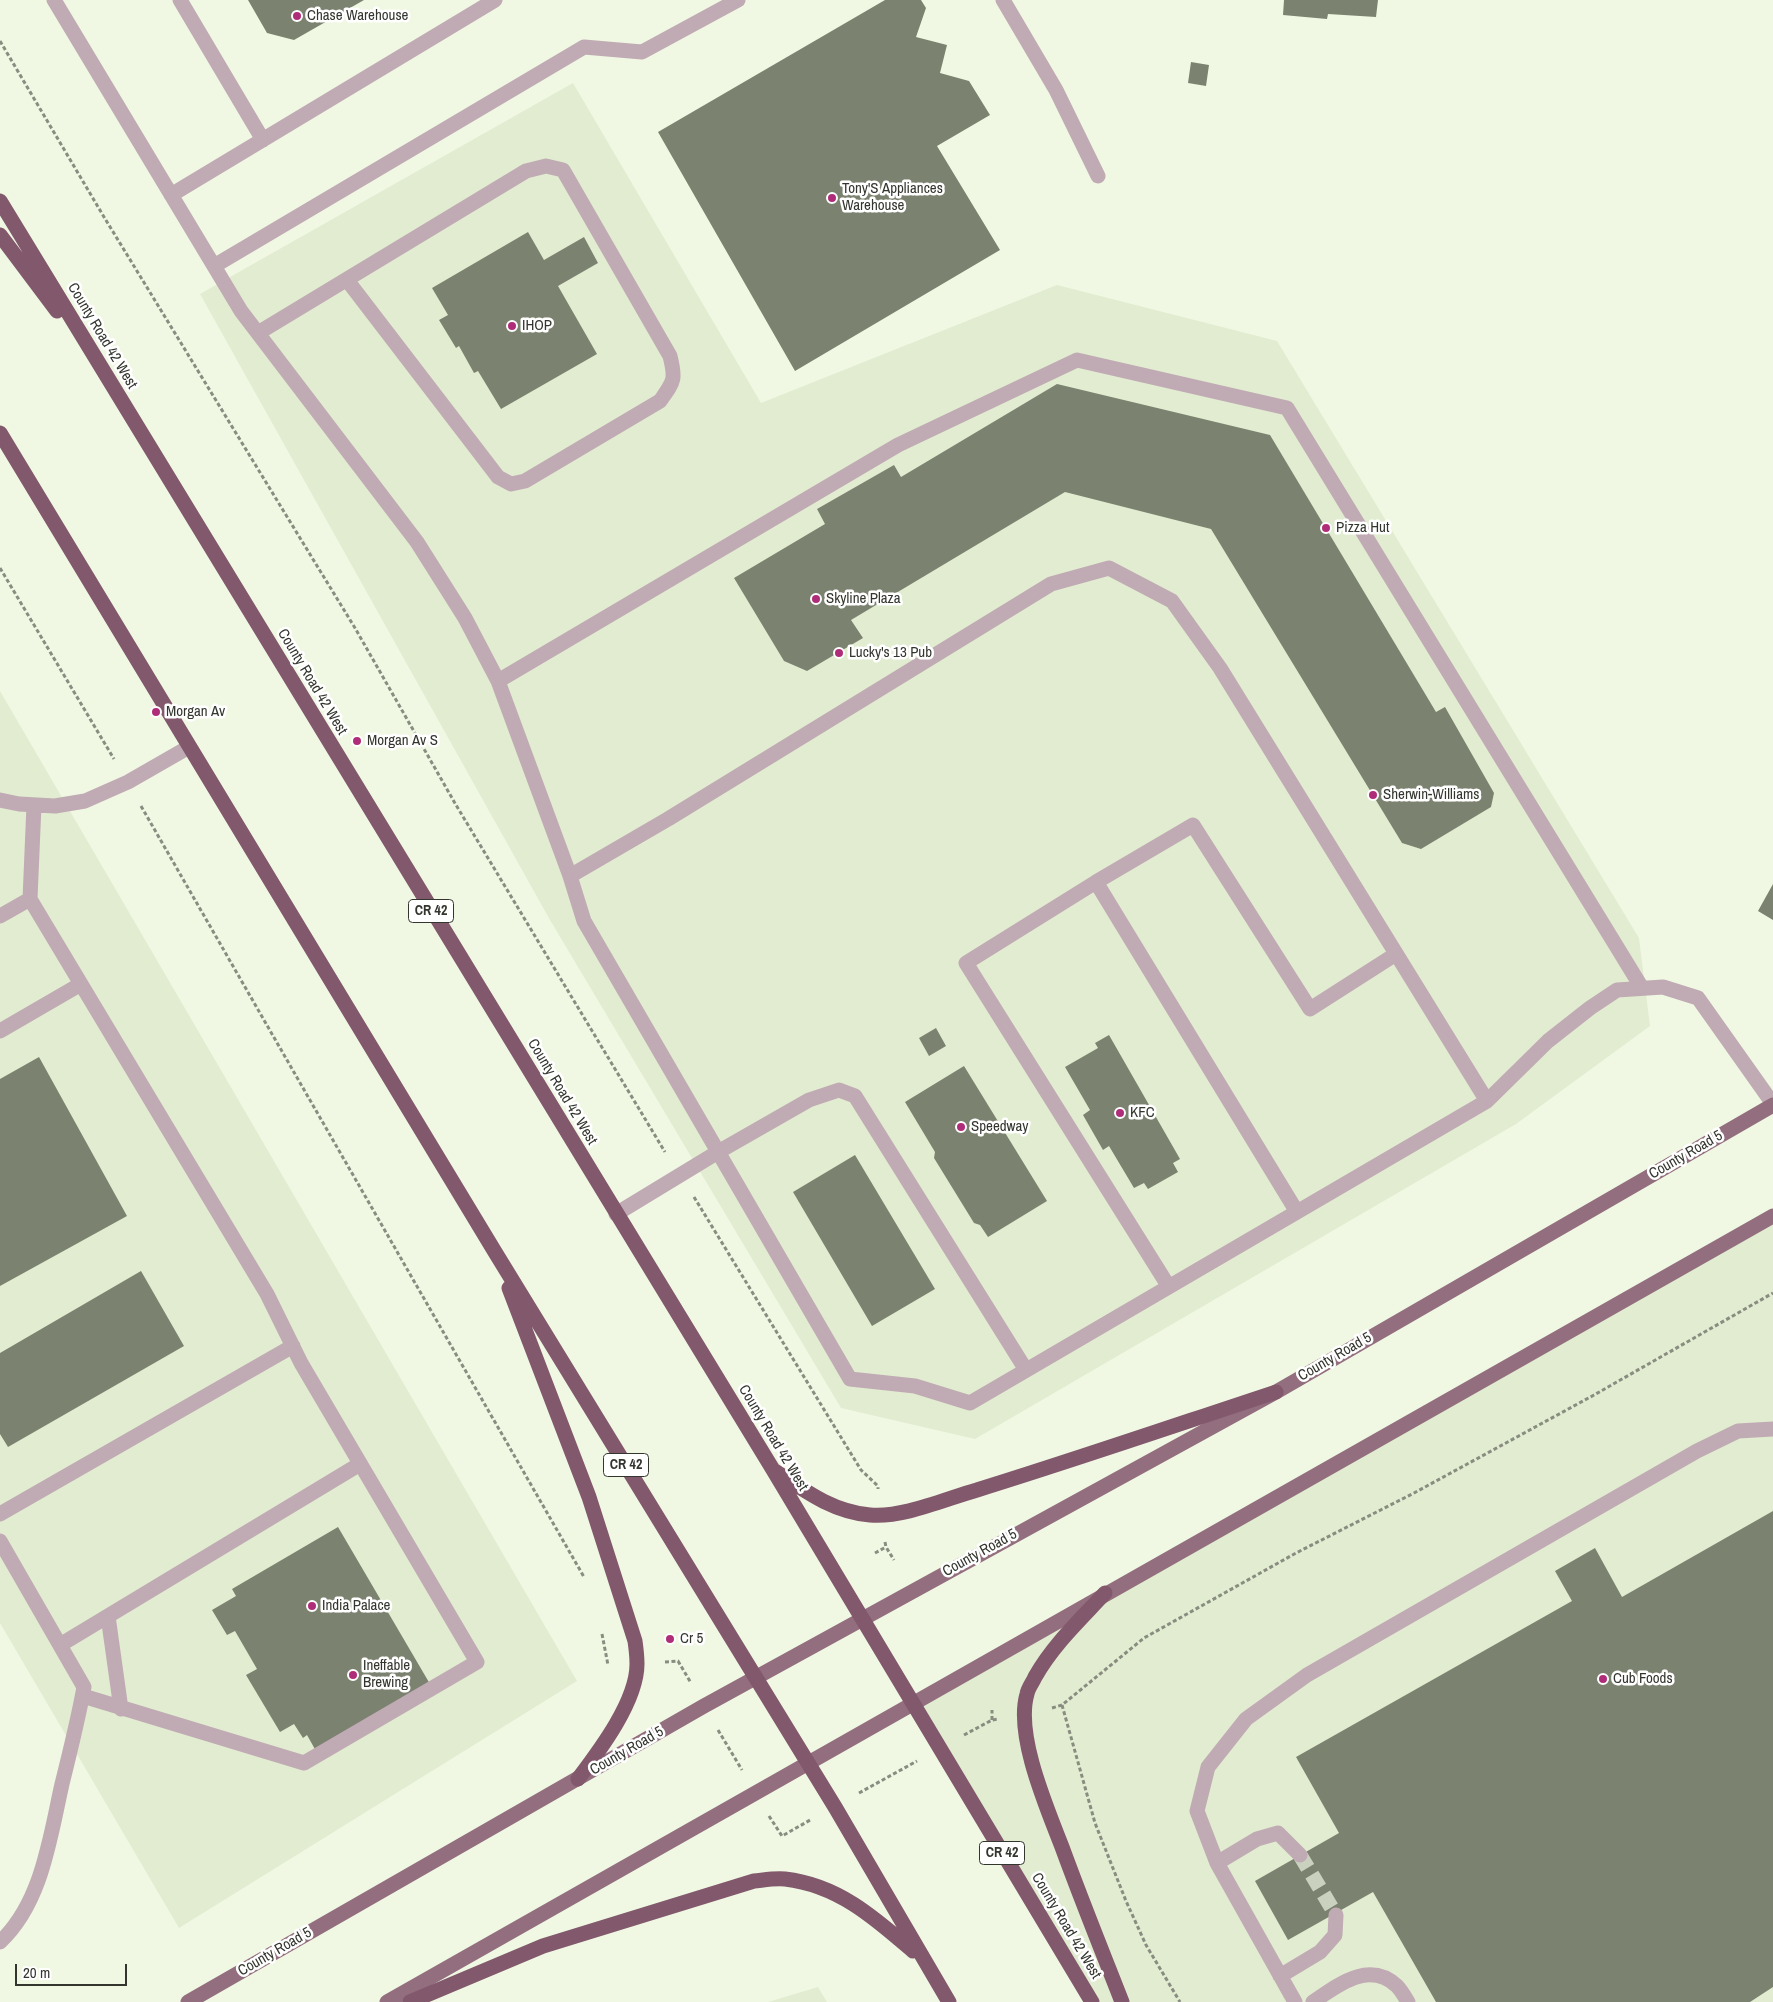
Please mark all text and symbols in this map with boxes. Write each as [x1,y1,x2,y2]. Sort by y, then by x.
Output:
place label: Chase Warehouse [307,7,408,25]
marker: Chase Warehouse [291,10,303,22]
place label: Tony'S Appliances Warehouse [842,180,943,215]
marker: Tony'S Appliances Warehouse [826,192,838,204]
street label: County Road 42 West [63,280,141,392]
place label: IHOP [522,317,552,335]
marker: IHOP [506,320,518,332]
place label: Pizza Hut [1336,519,1389,537]
marker: Pizza Hut [1320,522,1332,534]
place label: Skyline Plaza [826,590,901,608]
marker: Skyline Plaza [810,593,822,605]
street label: County Road 42 West [273,626,351,738]
place label: Lucky's 13 Pub [849,644,932,662]
marker: Lucky's 13 Pub [833,647,845,659]
place label: Morgan Av [166,703,225,721]
marker: Morgan Av [150,706,162,718]
place label: Morgan Av S [367,732,438,750]
marker: Morgan Av S [351,735,363,747]
place label: Sherwin-Williams [1383,786,1479,804]
marker: Sherwin-Williams [1367,789,1379,801]
road number: CR 42 [408,899,454,922]
street label: County Road 42 West [523,1036,601,1148]
place label: KFC [1130,1104,1155,1122]
marker: KFC [1114,1107,1126,1119]
place label: Speedway [971,1118,1028,1136]
marker: Speedway [955,1121,967,1133]
street label: County Road 5 [1646,1127,1726,1183]
street label: County Road 5 [1295,1329,1375,1385]
street label: County Road 42 West [734,1382,812,1494]
road number: CR 42 [604,1454,648,1476]
street label: County Road 5 [940,1525,1020,1581]
place label: India Palace [322,1597,390,1615]
marker: India Palace [306,1600,318,1612]
place label: Cr 5 [680,1630,703,1648]
marker: Cr 5 [664,1633,676,1645]
place label: Ineffable Brewing [363,1657,410,1692]
marker: Ineffable Brewing [347,1669,359,1681]
place label: Cub Foods [1613,1670,1673,1688]
marker: Cub Foods [1597,1673,1609,1685]
street label: County Road 5 [587,1723,667,1779]
road number: CR 42 [980,1842,1024,1865]
street label: County Road 42 West [1027,1870,1105,1982]
street label: County Road 5 [235,1924,315,1980]
scale bar [18,1954,130,1986]
text: 20 m [23,1962,50,1983]

